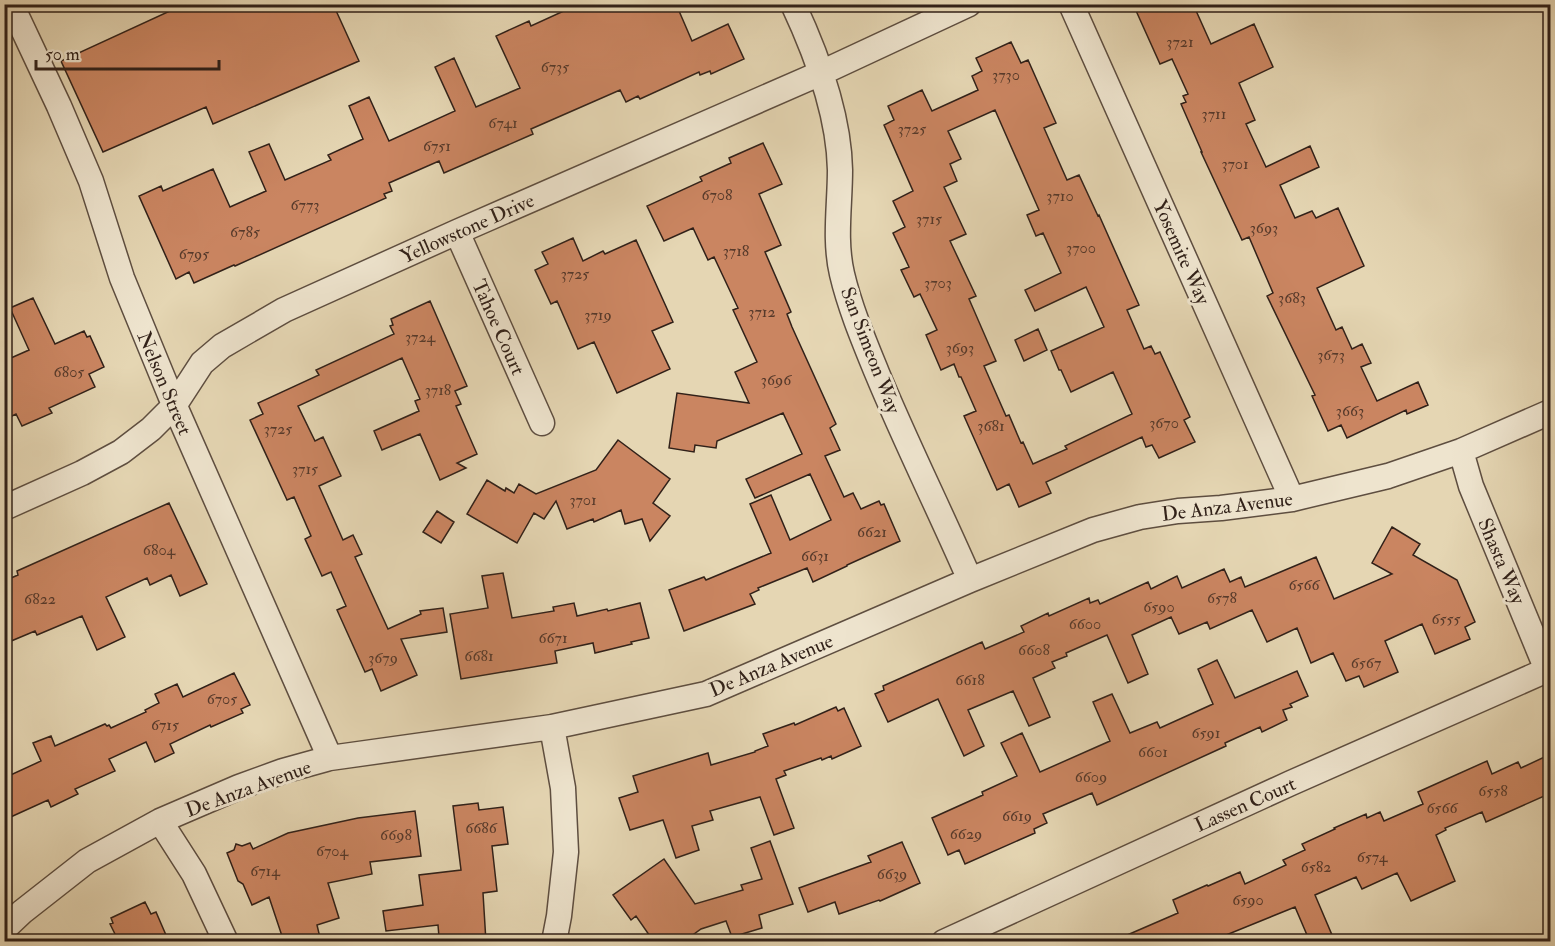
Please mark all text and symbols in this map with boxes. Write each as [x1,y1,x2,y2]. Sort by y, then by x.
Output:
house number: 3721 [1166,32,1194,52]
scale bar [36,33,219,71]
text: 50 m [45,43,80,66]
house number: 6735 [541,57,569,77]
house number: 3730 [992,65,1020,85]
house number: 3711 [1202,104,1226,124]
house number: 6741 [488,113,518,133]
house number: 3725 [898,119,926,139]
house number: 6751 [423,136,451,156]
house number: 3701 [1221,154,1249,174]
house number: 6708 [701,185,733,205]
house number: 3710 [1046,186,1074,206]
street label: Yellowstone Drive [396,188,538,269]
house number: 6773 [291,195,319,215]
street label: Yosemite Way [1147,196,1216,309]
house number: 3715 [916,209,942,229]
house number: 3693 [1250,218,1278,238]
house number: 6785 [230,222,260,242]
house number: 3700 [1066,238,1096,258]
house number: 3718 [723,241,750,261]
house number: 6795 [179,244,209,264]
house number: 3725 [561,264,589,284]
house number: 3703 [924,273,952,293]
street label: Tahoe Court [466,275,531,379]
street label: San Simeon Way [835,283,907,418]
house number: 3683 [1278,288,1306,308]
house number: 3712 [748,302,776,322]
house number: 3719 [584,305,612,325]
house number: 3724 [405,327,436,347]
street label: Nelson Street [132,328,198,439]
house number: 3693 [946,338,974,358]
house number: 3673 [1317,345,1345,365]
house number: 6805 [54,362,84,382]
house number: 3696 [761,370,792,390]
house number: 3718 [425,380,452,400]
house number: 3663 [1336,401,1364,421]
house number: 3670 [1149,413,1179,433]
house number: 3681 [977,416,1005,436]
house number: 3725 [264,419,292,439]
house number: 3715 [292,459,318,479]
street label: De Anza Avenue [1160,486,1294,527]
house number: 3701 [569,490,597,510]
street label: Shasta Way [1472,514,1531,609]
house number: 6621 [857,522,887,542]
house number: 6804 [143,540,177,560]
house number: 6631 [801,546,829,566]
house number: 6566 [1288,575,1321,595]
house number: 6578 [1207,588,1237,608]
house number: 6822 [24,589,56,609]
house number: 6590 [1143,597,1175,617]
house number: 6555 [1431,609,1461,629]
house number: 6600 [1069,614,1101,634]
house number: 6671 [538,628,568,648]
street label: De Anza Avenue [706,628,837,703]
house number: 6608 [1018,640,1050,660]
house number: 6681 [464,646,494,666]
house number: 3679 [368,648,398,668]
house number: 6567 [1351,653,1382,673]
house number: 6618 [955,670,985,690]
house number: 6705 [207,689,237,709]
house number: 6715 [151,715,179,735]
house number: 6591 [1192,723,1220,743]
house number: 6601 [1138,742,1168,762]
street label: De Anza Avenue [182,754,314,823]
house number: 6609 [1075,767,1107,787]
street label: Lassen Court [1191,771,1300,838]
house number: 6558 [1478,781,1508,801]
house number: 6566 [1426,798,1459,818]
house number: 6619 [1002,806,1032,826]
house number: 6686 [465,818,498,838]
house number: 6629 [950,824,982,844]
house number: 6698 [380,825,412,845]
house number: 6704 [316,841,349,861]
house number: 6574 [1357,847,1389,867]
house number: 6582 [1301,857,1331,877]
house number: 6714 [250,861,281,881]
house number: 6639 [877,864,907,884]
house number: 6590 [1232,890,1264,910]

